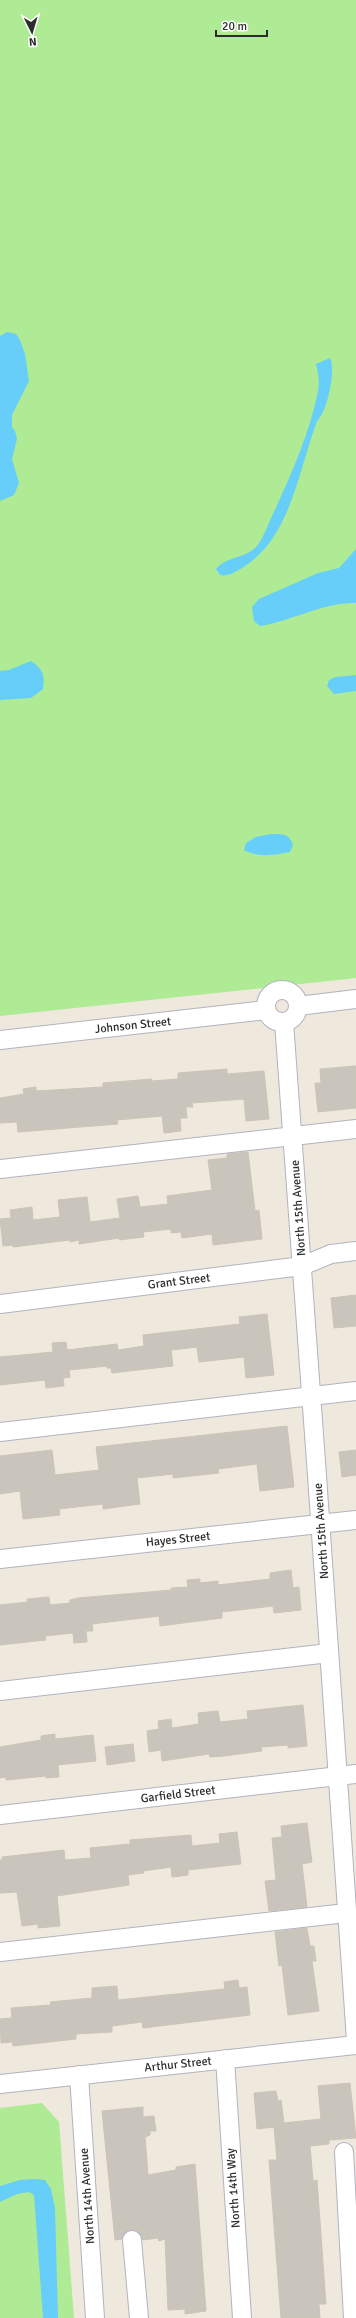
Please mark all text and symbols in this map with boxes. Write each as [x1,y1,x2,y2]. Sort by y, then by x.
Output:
north arrow [12,12,52,52]
scale bar [216,12,267,38]
text: 20 m [222,19,247,34]
text: N [28,35,37,48]
street label: Johnson Street [94,1014,172,1037]
street label: North 15th Avenue [288,1159,309,1257]
street label: Grant Street [147,1270,211,1293]
street label: North 15th Avenue [311,1482,332,1580]
street label: Hayes Street [145,1529,211,1550]
street label: Garfield Street [140,1782,216,1807]
street label: Arthur Street [144,2054,212,2075]
street label: North 14th Avenue [77,2147,98,2245]
street label: North 14th Way [223,2147,244,2228]

